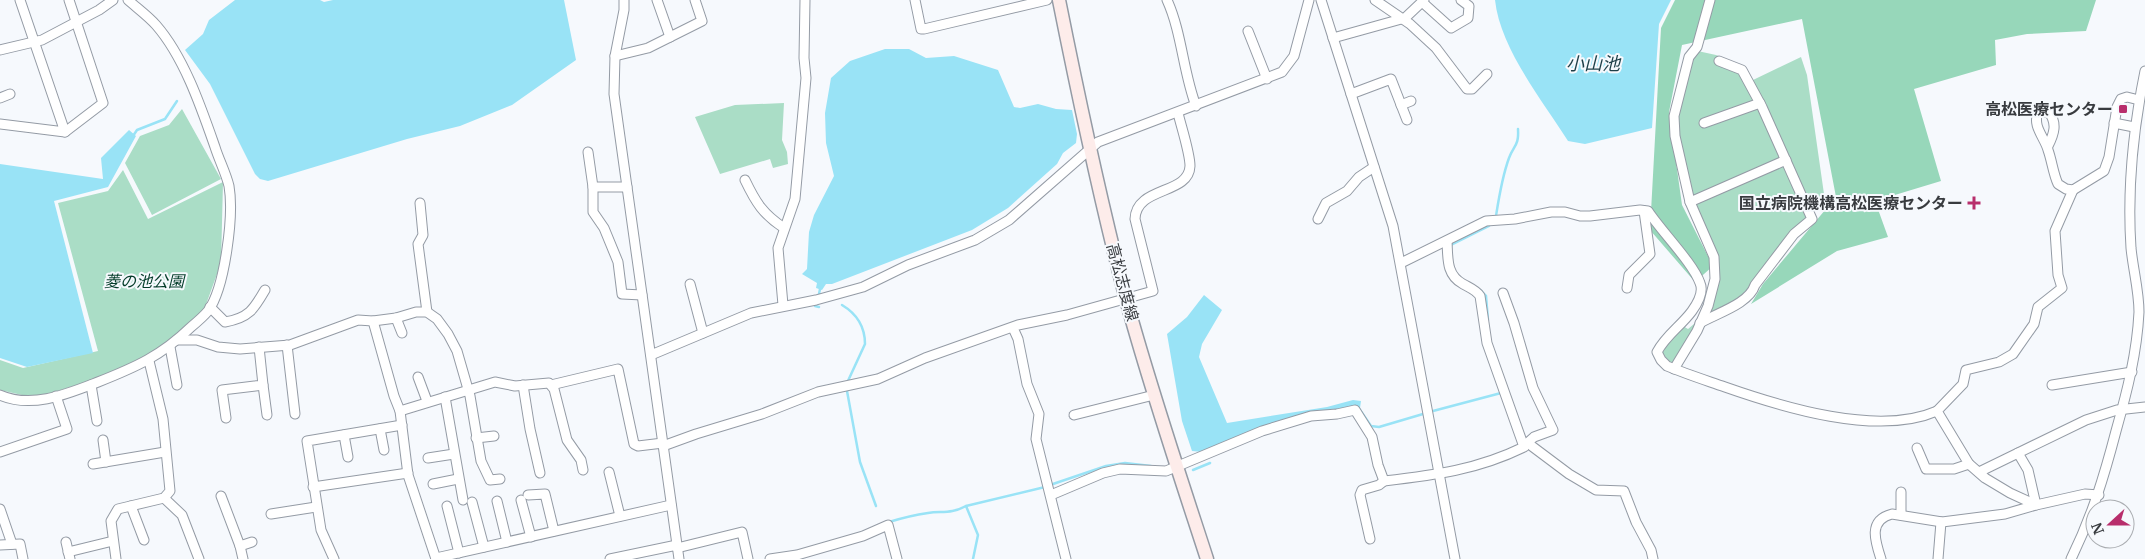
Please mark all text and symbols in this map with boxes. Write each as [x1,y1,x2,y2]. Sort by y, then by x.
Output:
water label: 小山池 [1566,52,1622,75]
place label: 高松医療センター [1985,99,2113,119]
marker: 高松医療センター [2117,103,2129,115]
place label: 国立病院機構高松医療センター [1739,193,1963,213]
marker: 国立病院機構高松医療センター [1967,196,1981,210]
street label: 高松志度線 [1103,241,1143,323]
park label: 菱の池公園 [104,271,186,291]
north arrow [2085,499,2135,549]
text: N [2087,520,2108,537]

